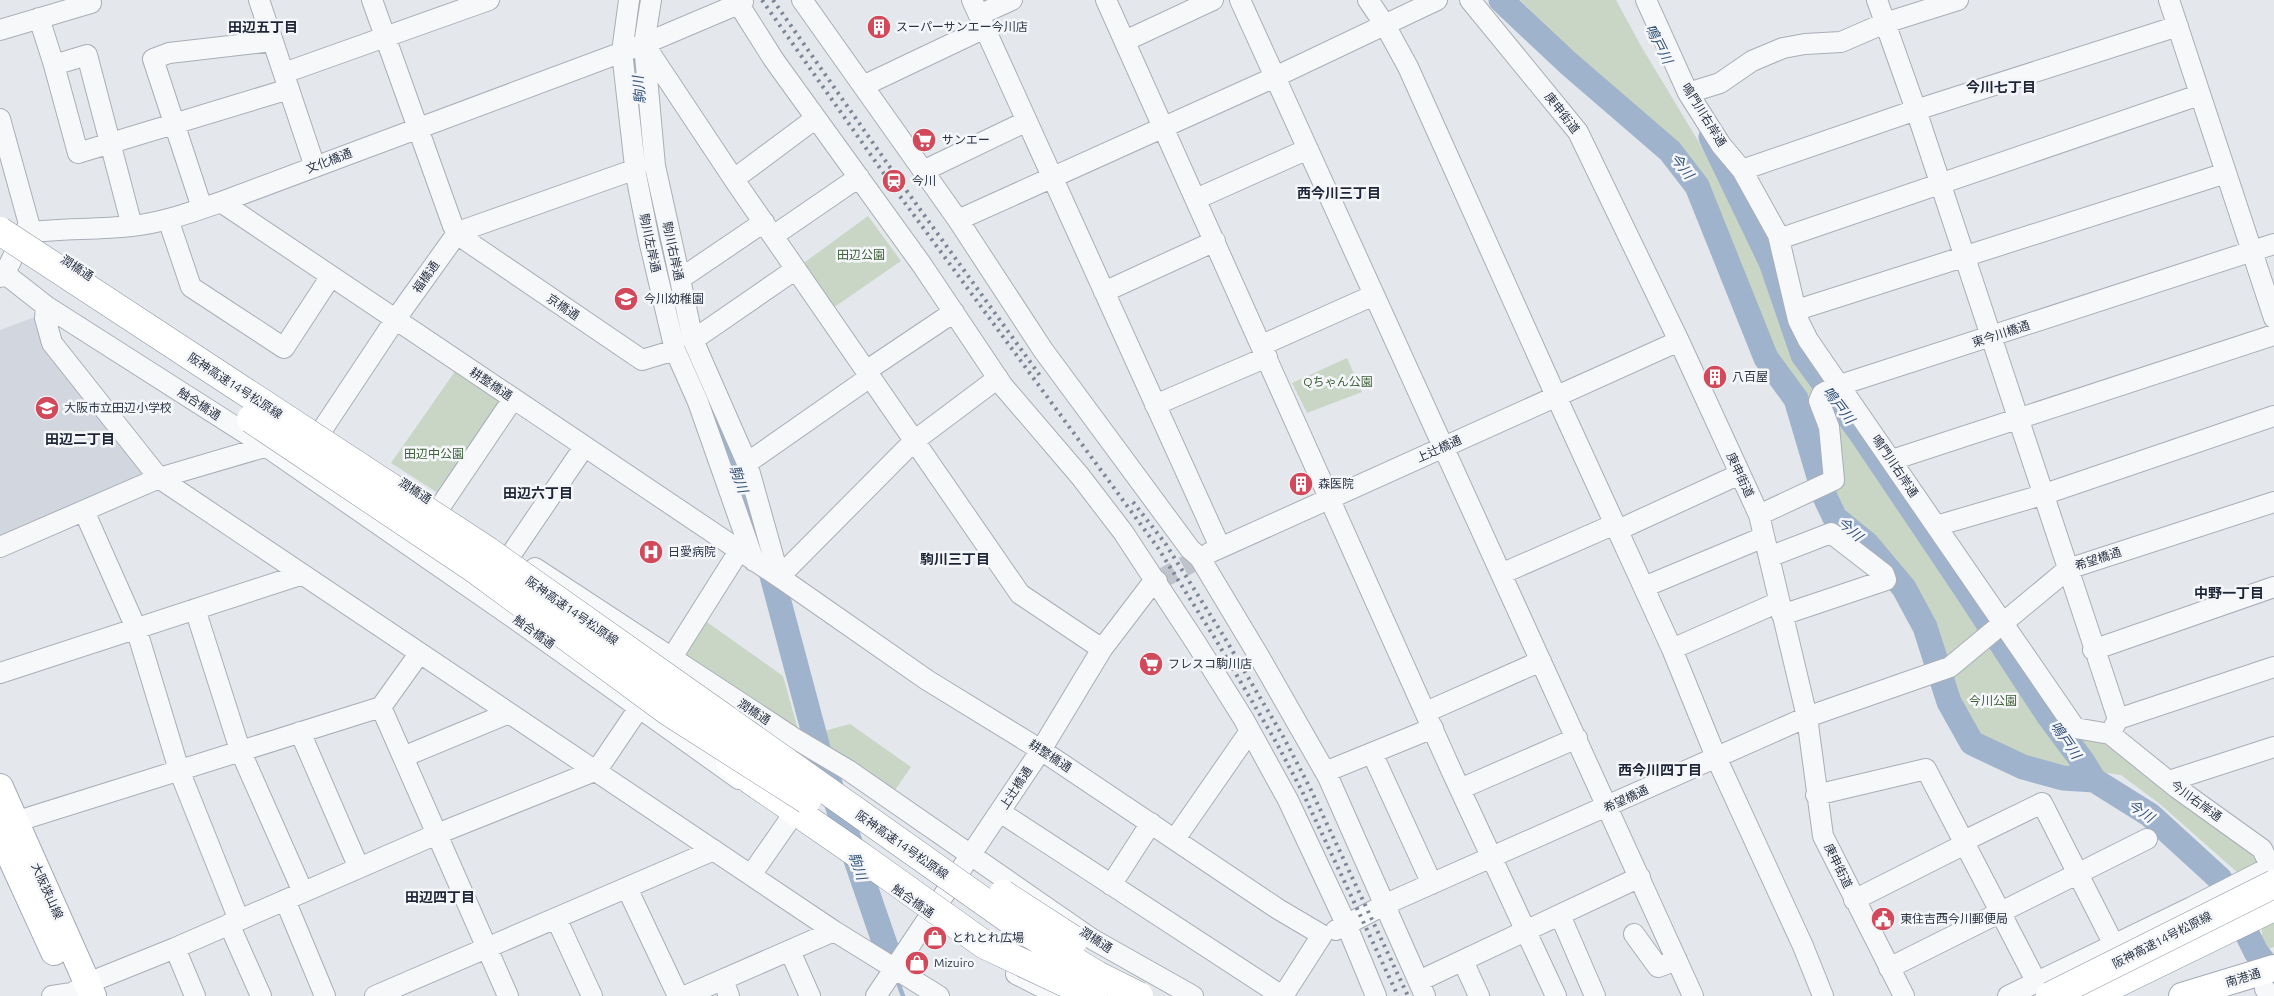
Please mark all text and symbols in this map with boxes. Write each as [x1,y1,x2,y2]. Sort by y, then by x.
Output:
building icon: スーパーサンエー今川店 [866,14,892,40]
district label: 田辺五丁目 [228,19,298,35]
place label: スーパーサンエー今川店 [896,20,1028,33]
water label: 鳴戸川 [1642,22,1677,68]
water label: 駒川 [630,73,648,105]
district label: 今川七丁目 [1966,79,2036,95]
street label: 鳴門川右岸通 [1680,81,1729,149]
street label: 庚申街道 [1542,90,1582,136]
supermarket icon: サンエー [911,127,937,153]
place label: サンエー [942,133,990,146]
street label: 文化橋通 [304,146,354,175]
water label: 今川 [1667,150,1698,184]
station icon: 今川 [881,168,907,194]
place label: 今川 [912,174,936,187]
district label: 西今川三丁目 [1297,185,1381,201]
street label: 駒川左岸通 [638,212,663,274]
street label: 駒川右岸通 [661,220,686,282]
park label: 田辺公園 [837,248,885,261]
street label: 潤橋通 [59,252,96,283]
street label: 福橋通 [410,258,441,295]
school or university icon: 今川幼稚園 [613,286,639,312]
street label: 京橋通 [545,291,582,322]
place label: 今川幼稚園 [644,292,704,305]
street label: 東今川橋通 [1970,318,2031,349]
street label: 阪神高速14号松原線 [186,350,285,421]
building icon: 八百屋 [1702,364,1728,390]
street label: 耕整橋通 [468,365,515,402]
place label: 八百屋 [1732,370,1768,383]
park label: Qちゃん公園 [1303,375,1373,388]
water label: 鳴戸川 [1820,383,1859,428]
street label: 触合橋通 [176,385,223,422]
school or university icon: 大阪市立田辺小学校 [34,395,60,421]
place label: 大阪市立田辺小学校 [64,401,172,414]
district label: 田辺二丁目 [45,431,115,447]
street label: 鳴門川右岸通 [1870,432,1921,499]
street label: 上辻橋通 [1414,433,1463,464]
park label: 田辺中公園 [404,447,464,460]
street label: 庚申街道 [1724,450,1756,499]
water label: 駒川 [727,463,752,497]
building icon: 森医院 [1288,471,1314,497]
street label: 潤橋通 [397,475,434,506]
place label: 森医院 [1318,477,1354,490]
district label: 田辺六丁目 [503,485,573,501]
water label: 今川 [1834,514,1867,546]
hospital icon: 日愛病院 [638,539,664,565]
place label: 日愛病院 [668,545,716,558]
street label: 希望橋通 [2073,545,2123,572]
district label: 駒川三丁目 [920,551,990,567]
street label: 阪神高速14号松原線 [524,574,621,647]
district label: 中野一丁目 [2194,585,2264,601]
street label: 触合橋通 [511,612,558,651]
supermarket icon: フレスコ駒川店 [1138,651,1164,677]
place label: フレスコ駒川店 [1168,657,1252,670]
park label: 今川公園 [1969,694,2017,707]
street label: 潤橋通 [736,696,773,727]
water label: 鳴戸川 [2048,718,2085,764]
street label: 耕整橋通 [1027,737,1074,774]
district label: 西今川四丁目 [1618,762,1702,778]
street label: 上辻橋通 [997,764,1034,811]
street label: 今川右岸通 [2168,778,2224,823]
street label: 希望橋通 [1601,783,1650,815]
water label: 今川 [2125,797,2159,827]
street label: 阪神高速14号松原線 [854,808,951,881]
street label: 庚申街道 [1822,841,1855,890]
water label: 駒川 [846,850,871,884]
street label: 大阪狭山線 [29,861,66,921]
street label: 触合橋通 [890,881,937,920]
district label: 田辺四丁目 [405,889,475,905]
public building icon: 東住吉西今川郵便局 [1870,906,1896,932]
street label: 阪神高速14号松原線 [2110,909,2214,970]
place label: 東住吉西今川郵便局 [1900,912,2008,925]
street label: 潤橋通 [1078,924,1115,955]
shop icon: とれとれ広場 [922,925,948,951]
place label: とれとれ広場 [952,931,1024,944]
shop icon: Mizuiro [904,950,930,976]
place label: Mizuiro [934,956,974,969]
street label: 南港通 [2224,966,2262,989]

